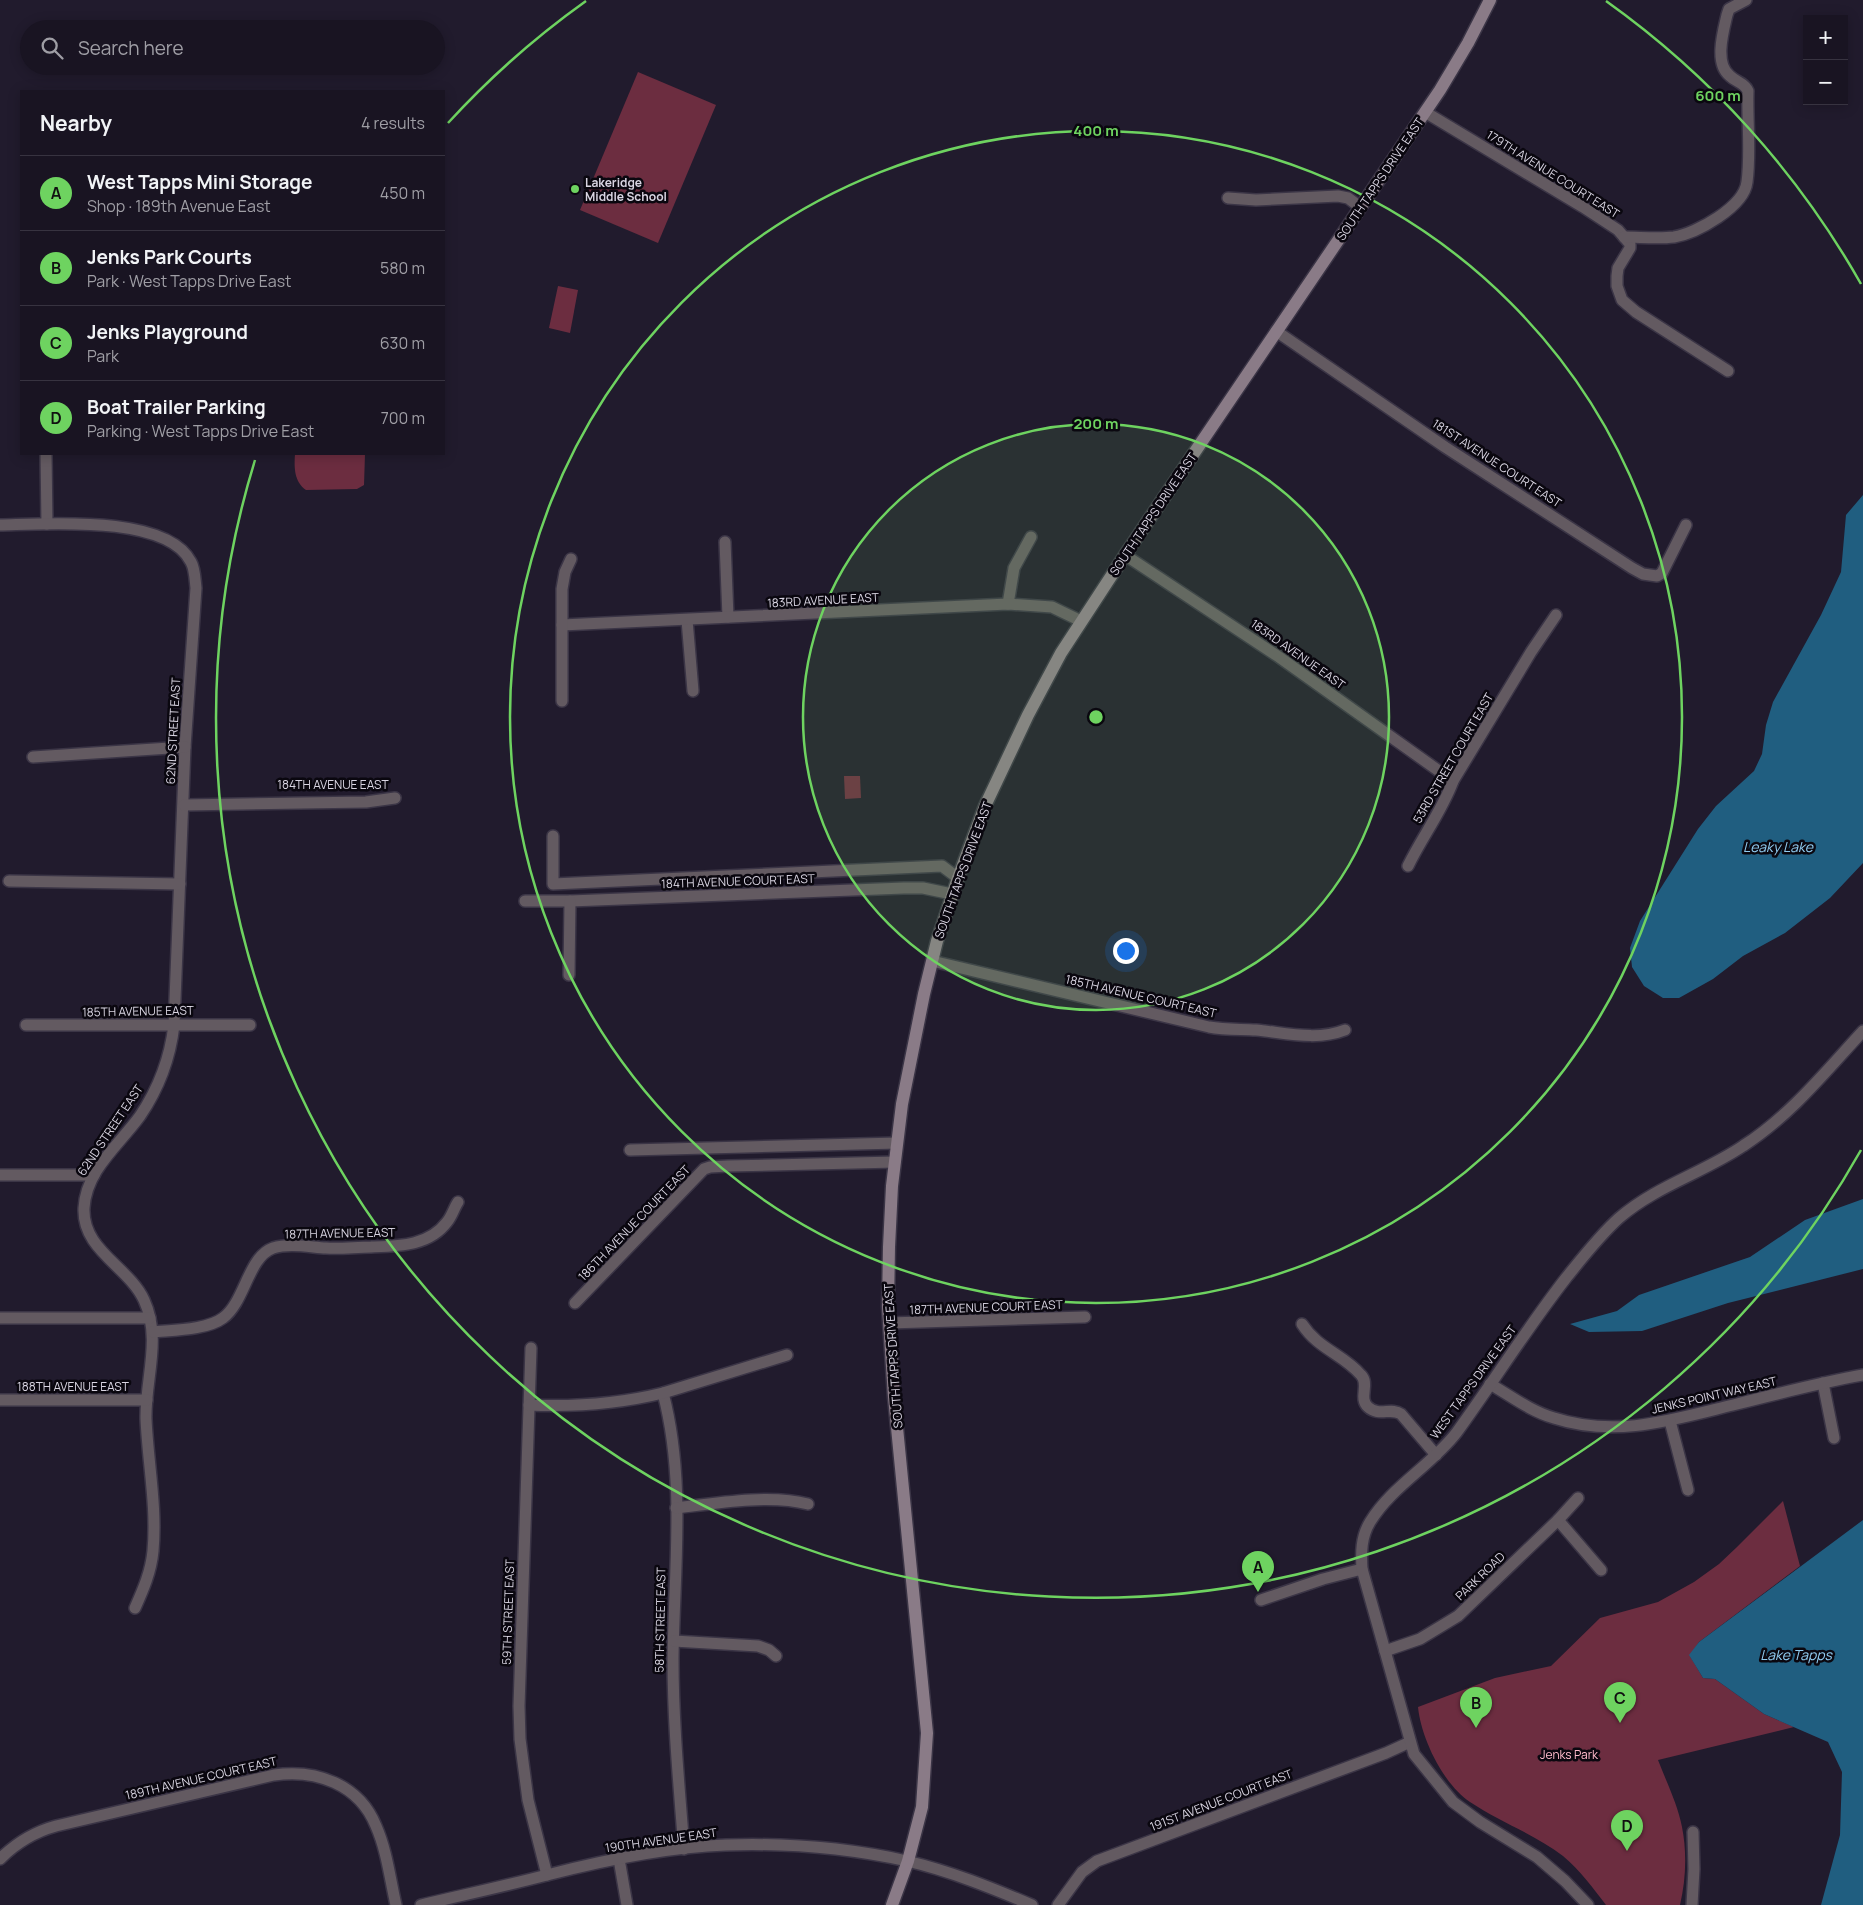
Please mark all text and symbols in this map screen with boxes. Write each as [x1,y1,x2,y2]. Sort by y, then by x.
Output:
map controls [1803,15,1848,105]
button: + [1803,15,1848,60]
search box [20,20,445,75]
icon: search [38,34,66,62]
text: Search here [78,35,184,61]
button: − [1803,60,1848,105]
text: 600 m [1695,85,1741,106]
text: Nearby [40,109,112,137]
text: 4 results [361,112,425,134]
street label: SOUTH TAPPS DRIVE EAST [1332,114,1428,244]
text: 400 m [1073,120,1119,141]
street label: 179TH AVENUE COURT EAST [1483,126,1623,222]
text: West Tapps Mini Storage [87,169,313,195]
place label: Lakeridge Middle School [585,174,667,205]
text: A [51,182,61,204]
text: 450 m [380,182,425,204]
marker: Lakeridge Middle School [569,183,581,195]
text: Shop · 189th Avenue East [87,195,271,217]
text: Jenks Park Courts [87,244,252,270]
text: B [51,257,61,279]
text: 580 m [380,257,425,279]
text: Park · West Tapps Drive East [87,270,291,292]
text: Jenks Playground [87,319,248,345]
text: C [50,332,62,354]
text: 630 m [380,332,425,354]
text: Park [87,345,119,367]
text: Boat Trailer Parking [87,394,266,420]
text: D [50,407,62,429]
text: 700 m [381,407,425,429]
text: 200 m [1073,413,1119,434]
street label: 181ST AVENUE COURT EAST [1429,415,1566,512]
text: Parking · West Tapps Drive East [87,420,314,442]
street label: SOUTH TAPPS DRIVE EAST [1105,449,1201,579]
street label: 183RD AVENUE EAST [767,589,880,611]
street label: 183RD AVENUE EAST [1247,615,1349,694]
street label: 62ND STREET EAST [162,676,184,785]
street label: 53RD STREET COURT EAST [1409,689,1498,826]
centre of rings [1087,708,1105,726]
street label: 184TH AVENUE EAST [277,776,389,793]
street label: SOUTH TAPPS DRIVE EAST [930,798,996,941]
water label: Leaky Lake [1743,837,1814,856]
street label: 184TH AVENUE COURT EAST [661,870,816,892]
your location [1113,938,1139,964]
street label: 185TH AVENUE COURT EAST [1064,970,1219,1022]
street label: 185TH AVENUE EAST [82,1002,195,1020]
street label: 62ND STREET EAST [73,1080,147,1179]
street label: 186TH AVENUE COURT EAST [574,1161,694,1285]
street label: 187TH AVENUE EAST [284,1224,396,1242]
street label: SOUTH TAPPS DRIVE EAST [879,1282,907,1429]
street label: 187TH AVENUE COURT EAST [909,1296,1064,1318]
street label: WEST TAPPS DRIVE EAST [1426,1321,1521,1442]
street label: JENKS POINT WAY EAST [1650,1372,1779,1418]
street label: 188TH AVENUE EAST [17,1378,130,1395]
street label: PARK ROAD [1452,1548,1508,1604]
pin: A [1242,1551,1274,1592]
street label: 59TH STREET EAST [498,1558,518,1665]
street label: 58TH STREET EAST [651,1566,669,1673]
water label: Lake Tapps [1760,1645,1834,1664]
pin: C [1604,1682,1636,1723]
pin: B [1460,1687,1492,1728]
park label: Jenks Park [1540,1746,1599,1763]
street label: 189TH AVENUE COURT EAST [124,1752,279,1804]
street label: 191ST AVENUE COURT EAST [1147,1765,1295,1835]
pin: D [1611,1810,1643,1851]
street label: 190TH AVENUE EAST [604,1824,719,1856]

